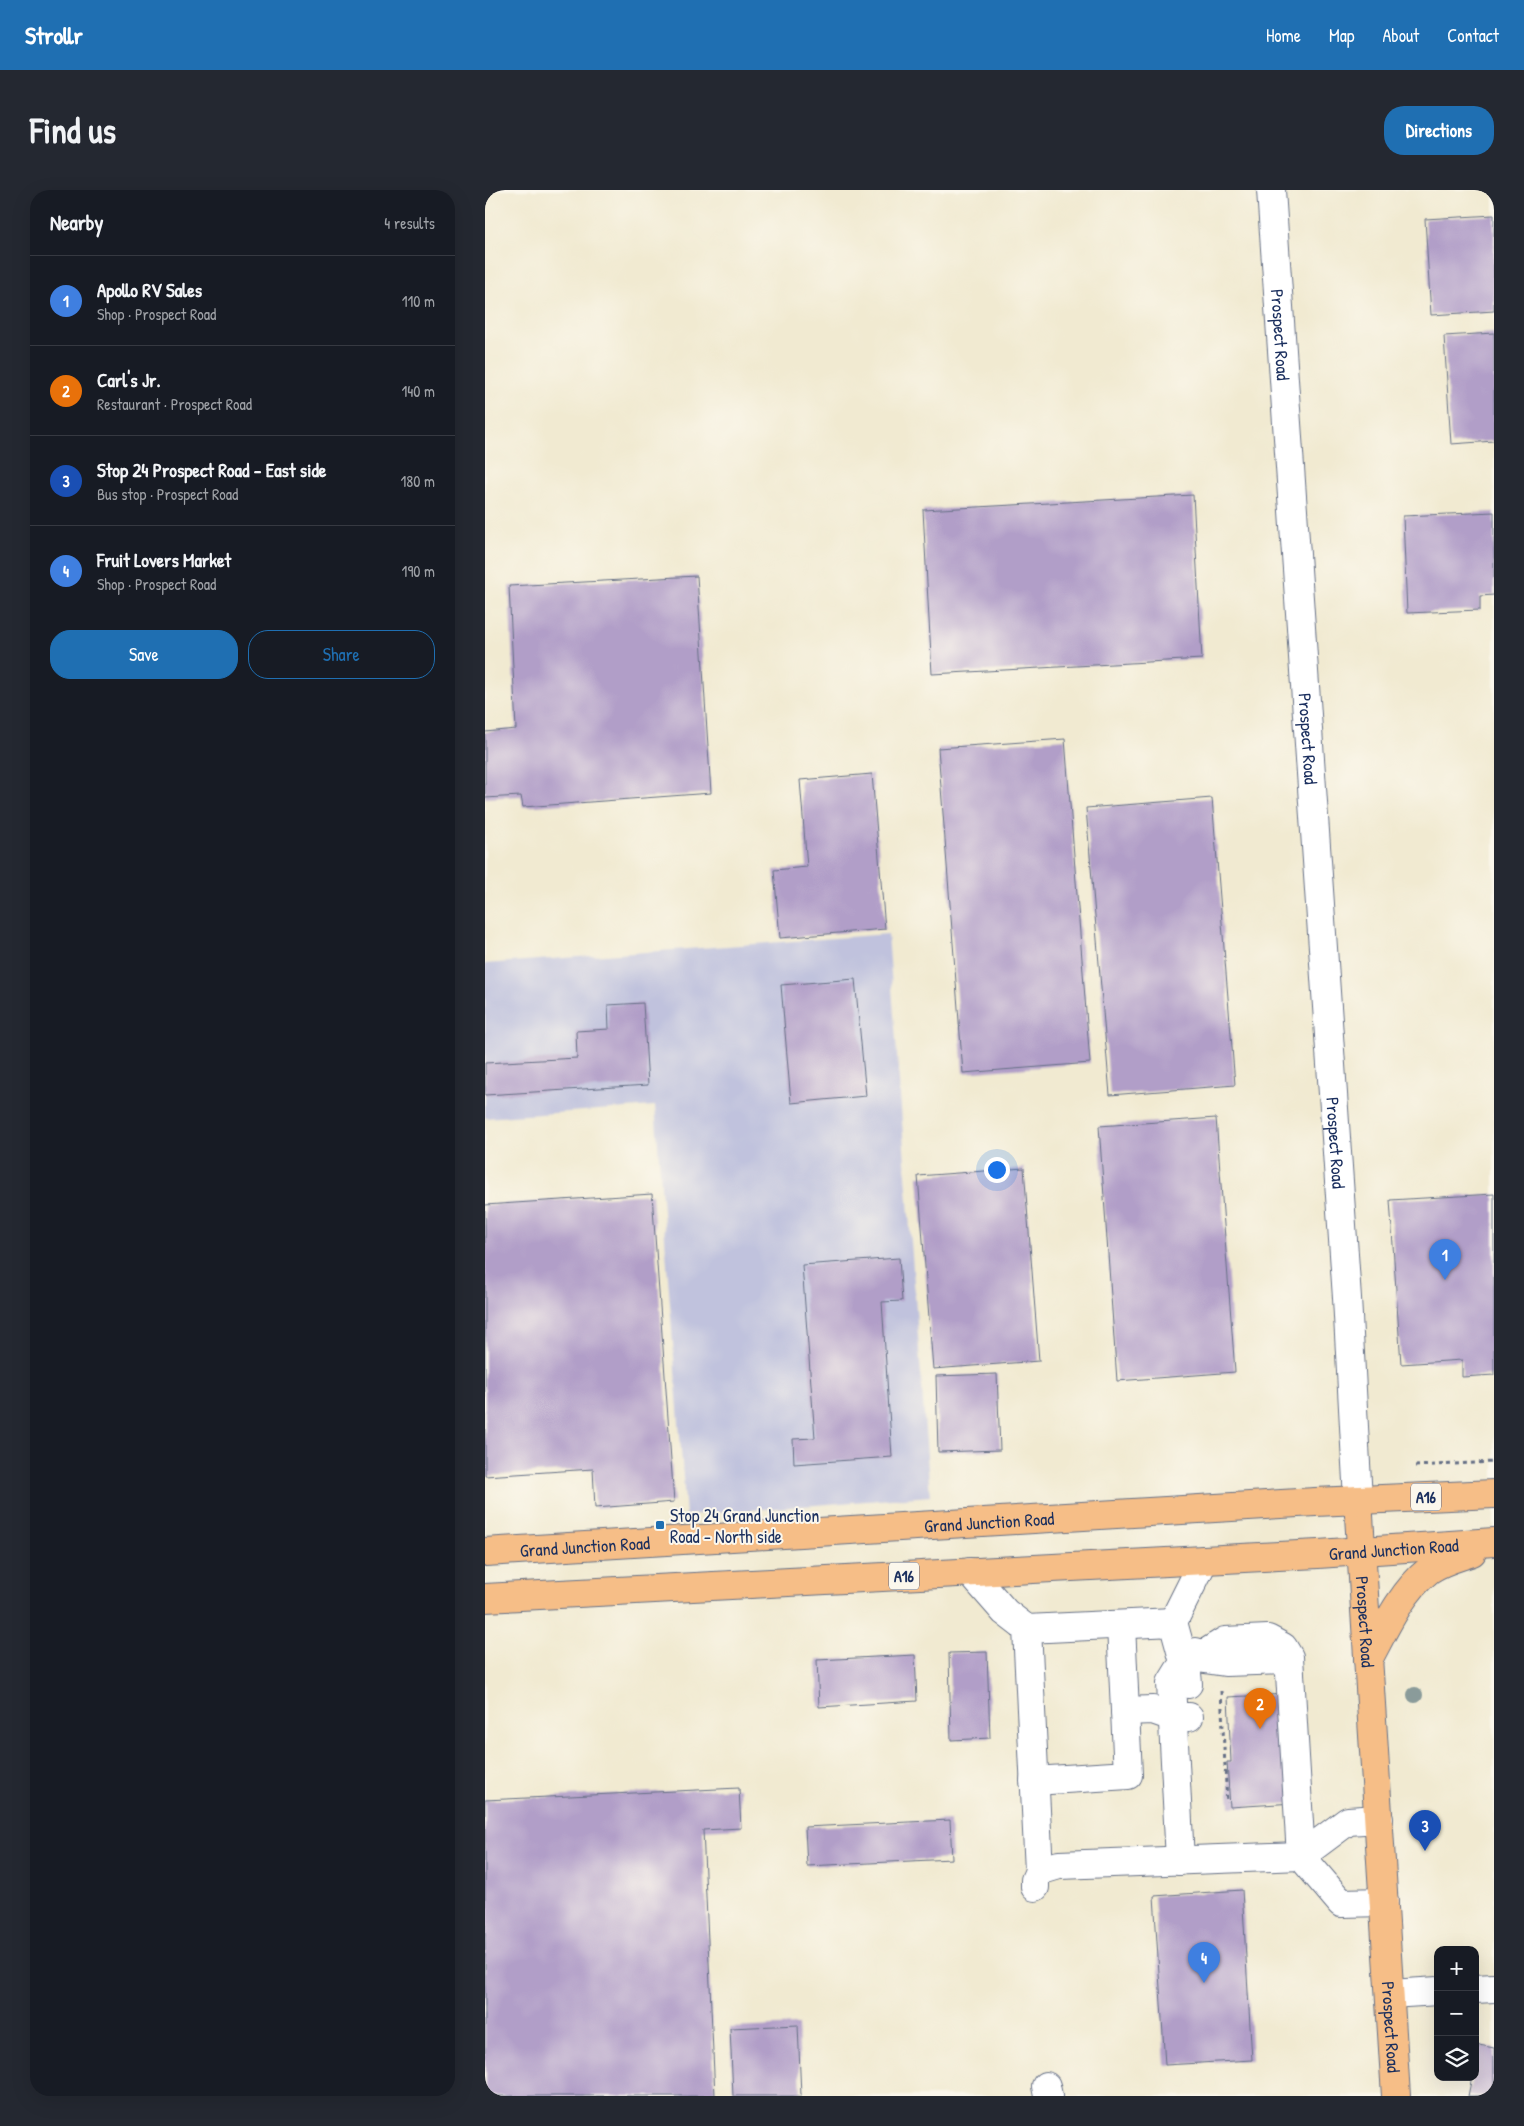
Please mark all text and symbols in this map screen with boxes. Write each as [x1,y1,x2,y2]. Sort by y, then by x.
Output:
text: Strollr [25,19,83,51]
text: Home [1266,23,1301,48]
text: Map [1329,23,1354,48]
text: About [1382,23,1419,48]
text: Contact [1447,23,1499,48]
button: Directions [1384,106,1494,155]
text: Find us [30,107,116,154]
text: Nearby [50,208,103,237]
text: 4 results [384,212,435,234]
text: Apollo RV Sales [97,277,202,303]
street label: Prospect Road [1265,288,1297,381]
text: 1 [63,290,69,312]
text: 110 m [402,290,435,312]
text: Shop · Prospect Road [97,303,216,325]
text: Carl's Jr. [97,367,160,393]
text: 2 [62,380,70,402]
text: 140 m [401,380,435,402]
text: Restaurant · Prospect Road [97,393,252,415]
text: Stop 24 Prospect Road - East side [97,457,326,483]
text: 3 [62,470,70,492]
text: 180 m [401,470,435,492]
text: Bus stop · Prospect Road [97,483,238,505]
text: Fruit Lovers Market [97,547,231,573]
text: 4 [63,560,69,582]
text: 190 m [402,560,435,582]
text: Shop · Prospect Road [97,573,216,595]
button: Save [50,630,238,679]
button: Share [248,630,435,679]
street label: Prospect Road [1293,692,1324,785]
street label: Prospect Road [1321,1096,1352,1189]
your location [984,1157,1010,1183]
pin: 1 [1429,1239,1461,1280]
road number: A16 [1411,1484,1441,1510]
place label: Stop 24 Grand Junction Road - North side [670,1503,819,1549]
street label: Grand Junction Road [923,1505,1055,1538]
marker: Stop 24 Grand Junction Road - North side [654,1519,666,1531]
street label: Grand Junction Road [519,1530,651,1562]
street label: Grand Junction Road [1328,1532,1460,1566]
road number: A16 [889,1562,919,1590]
street label: Prospect Road [1350,1575,1381,1668]
pin: 2 [1244,1688,1276,1729]
pin: 3 [1409,1810,1441,1851]
pin: 4 [1188,1942,1220,1983]
map controls [1434,1946,1479,2081]
button: + [1434,1946,1479,1991]
street label: Prospect Road [1376,1980,1407,2073]
button: − [1434,1991,1479,2036]
button: layers [1434,2036,1479,2081]

